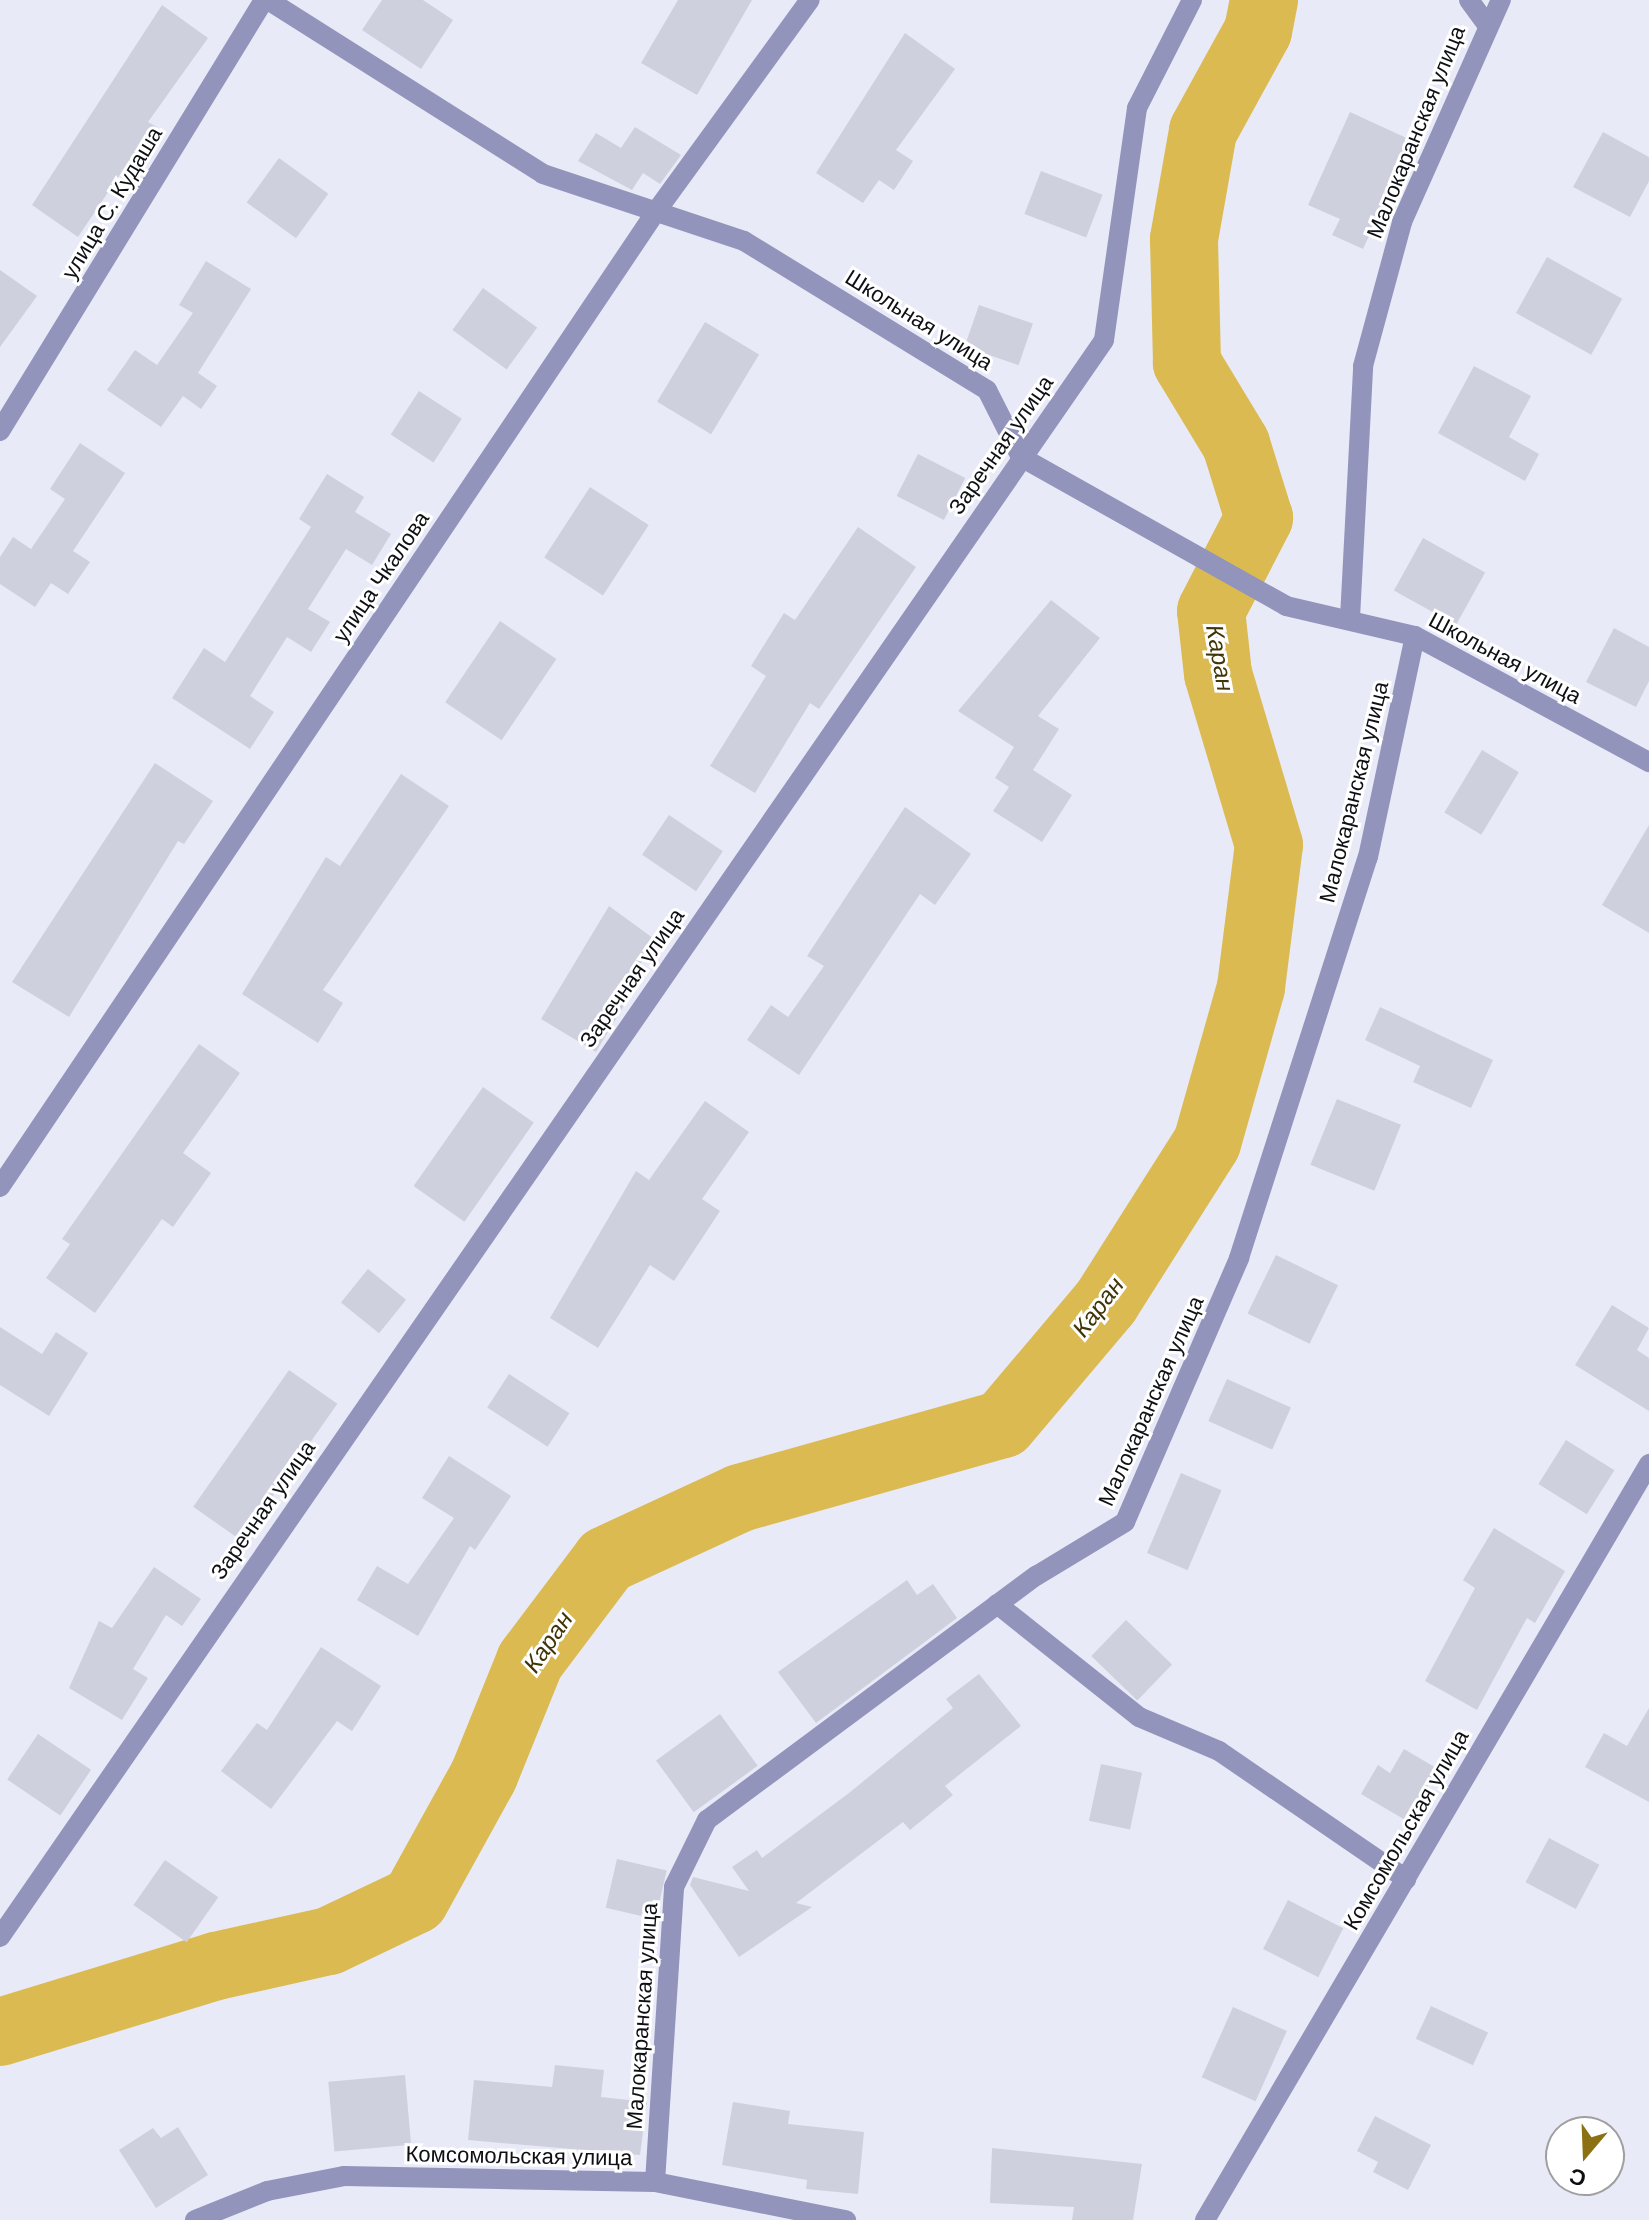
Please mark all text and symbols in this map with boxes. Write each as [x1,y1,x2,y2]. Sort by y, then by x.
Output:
street label: Малокаранская улица [1361,22,1471,242]
street label: улица С. Кудаша [56,122,168,284]
street label: Школьная улица [840,264,998,376]
street label: Заречная улица [943,370,1059,520]
street label: улица Чкалова [327,506,435,648]
street label: Школьная улица [1424,607,1586,709]
water label: Каран [1200,622,1240,694]
street label: Малокаранская улица [1314,679,1394,905]
street label: Заречная улица [574,903,690,1053]
water label: Каран [1066,1271,1130,1343]
street label: Малокаранская улица [1093,1292,1209,1510]
street label: Заречная улица [205,1435,321,1585]
water label: Каран [517,1606,579,1678]
street label: Комсомольская улица [1338,1725,1474,1935]
street label: Малокаранская улица [621,1902,663,2130]
north arrow [1545,2116,1625,2196]
street label: Комсомольская улица [405,2141,633,2171]
text: С [1566,2163,1589,2192]

